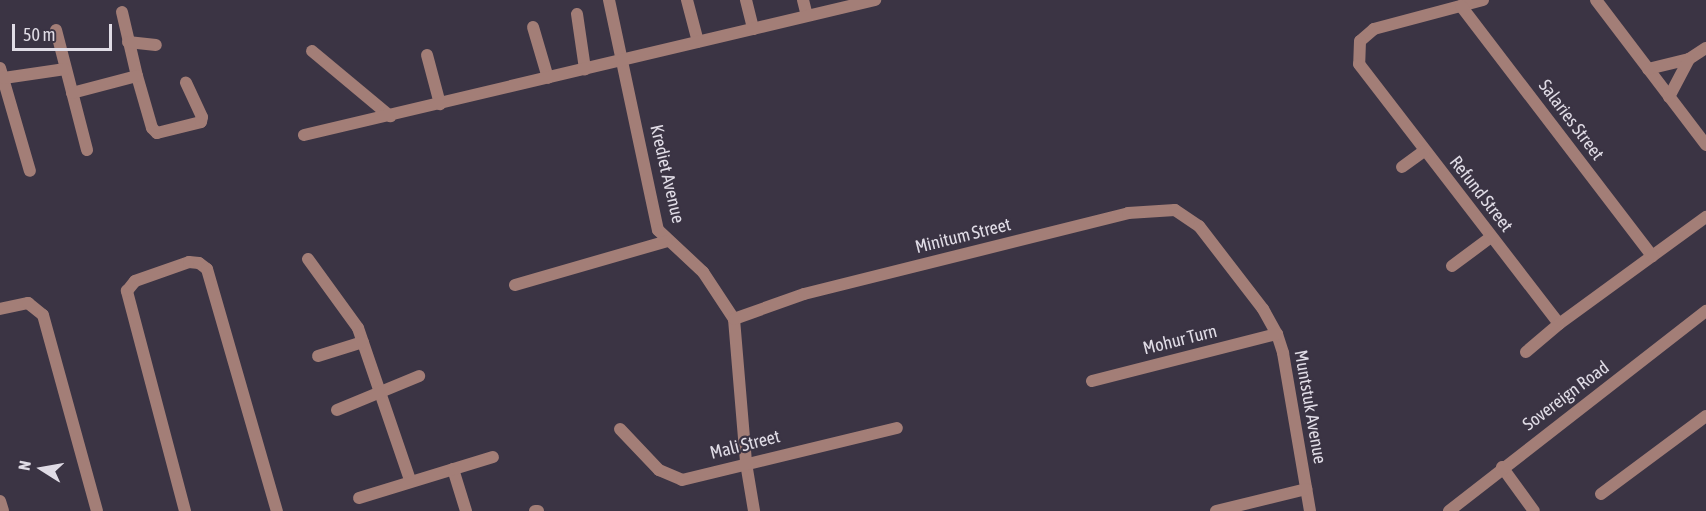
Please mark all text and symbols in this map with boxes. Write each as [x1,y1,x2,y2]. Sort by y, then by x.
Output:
scale bar [15,12,116,50]
text: 50 m [23,24,55,45]
street label: Salaries Street [1534,76,1608,164]
street label: Krediet Avenue [645,123,689,225]
street label: Refund Street [1445,152,1517,236]
street label: Minitum Street [913,214,1013,258]
street label: Mohur Turn [1141,320,1219,360]
street label: Muntstuk Avenue [1289,348,1331,466]
street label: Sovereign Road [1519,357,1613,435]
street label: Mali Street [708,426,782,464]
north arrow [12,439,72,499]
text: N [15,459,34,472]

